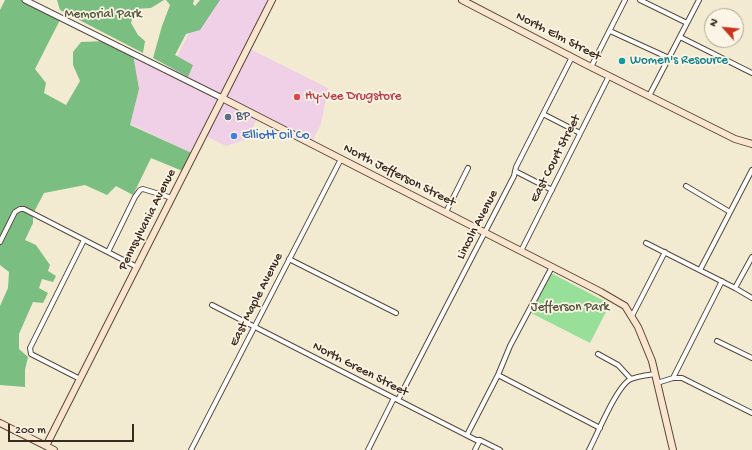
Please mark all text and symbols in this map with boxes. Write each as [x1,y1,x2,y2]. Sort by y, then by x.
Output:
park label: Memorial Park [64,7,142,23]
north arrow [704,8,744,48]
street label: North Elm Street [513,9,603,65]
text: N [707,17,721,29]
place label: Women's Resource [630,53,728,69]
marker: Women's Resource [617,56,627,66]
place label: Hy-Vee Drugstore [305,89,401,105]
marker: Hy-Vee Drugstore [292,92,302,102]
place label: BP [236,109,250,125]
marker: BP [223,112,233,122]
street label: East Court Street [527,113,585,205]
place label: Elliott Oil Co [242,128,309,144]
marker: Elliott Oil Co [229,131,239,141]
street label: North Jefferson Street [340,141,458,211]
street label: Pennsylvania Avenue [116,167,180,273]
street label: Lincoln Avenue [454,188,502,262]
street label: East Maple Avenue [227,251,287,349]
park label: Jefferson Park [531,300,609,316]
street label: North Green Street [310,339,410,401]
scale bar [10,416,136,442]
text: 200 m [15,424,46,438]

